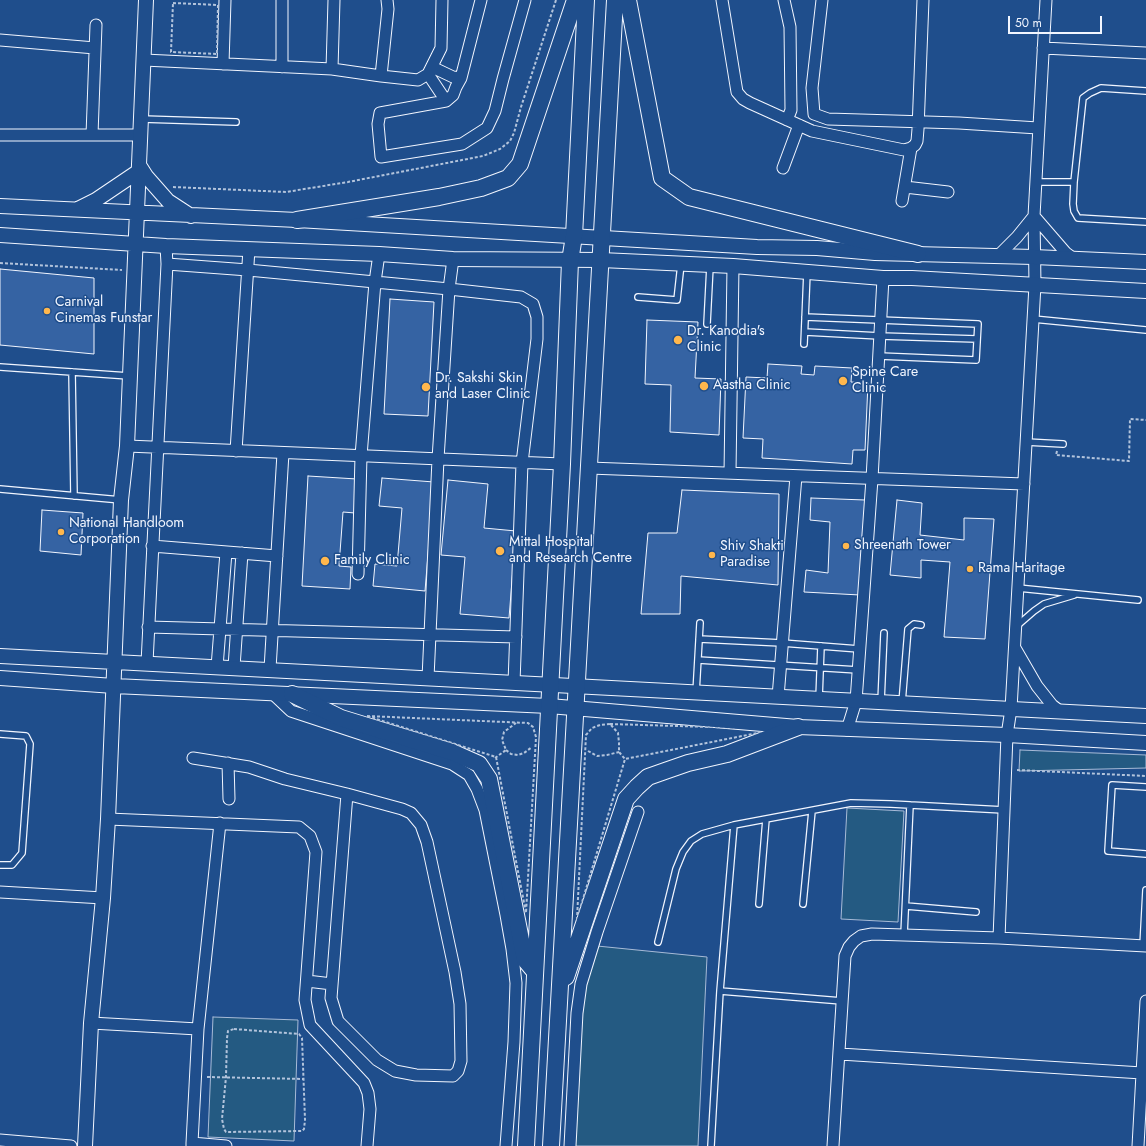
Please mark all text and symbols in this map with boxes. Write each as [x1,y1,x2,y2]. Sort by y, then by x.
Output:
scale bar [1010,8,1104,34]
text: 50 m [1015,14,1042,32]
place label: Carnival Cinemas Funstar [55,295,152,328]
marker: Carnival Cinemas Funstar [42,306,52,316]
place label: Dr. Kanodia's Clinic [687,324,765,356]
marker: Dr. Kanodia's Clinic [672,334,684,346]
place label: Spine Care Clinic [852,365,918,398]
place label: Dr. Sakshi Skin and Laser Clinic [435,371,530,404]
marker: Spine Care Clinic [837,375,849,387]
place label: Aastha Clinic [713,378,790,394]
marker: Aastha Clinic [698,380,710,392]
marker: Dr. Sakshi Skin and Laser Clinic [420,381,432,393]
place label: National Handloom Corporation [69,516,184,548]
marker: National Handloom Corporation [56,527,66,537]
place label: Mittal Hospital and Research Centre [509,535,632,568]
place label: Shreenath Tower [854,538,951,554]
place label: Shiv Shakti Paradise [720,539,784,572]
marker: Shreenath Tower [841,541,851,551]
marker: Mittal Hospital and Research Centre [494,545,506,557]
marker: Shiv Shakti Paradise [707,550,717,560]
place label: Family Clinic [334,553,410,569]
marker: Family Clinic [319,555,331,567]
place label: Rama Haritage [978,561,1065,577]
marker: Rama Haritage [965,564,975,574]

